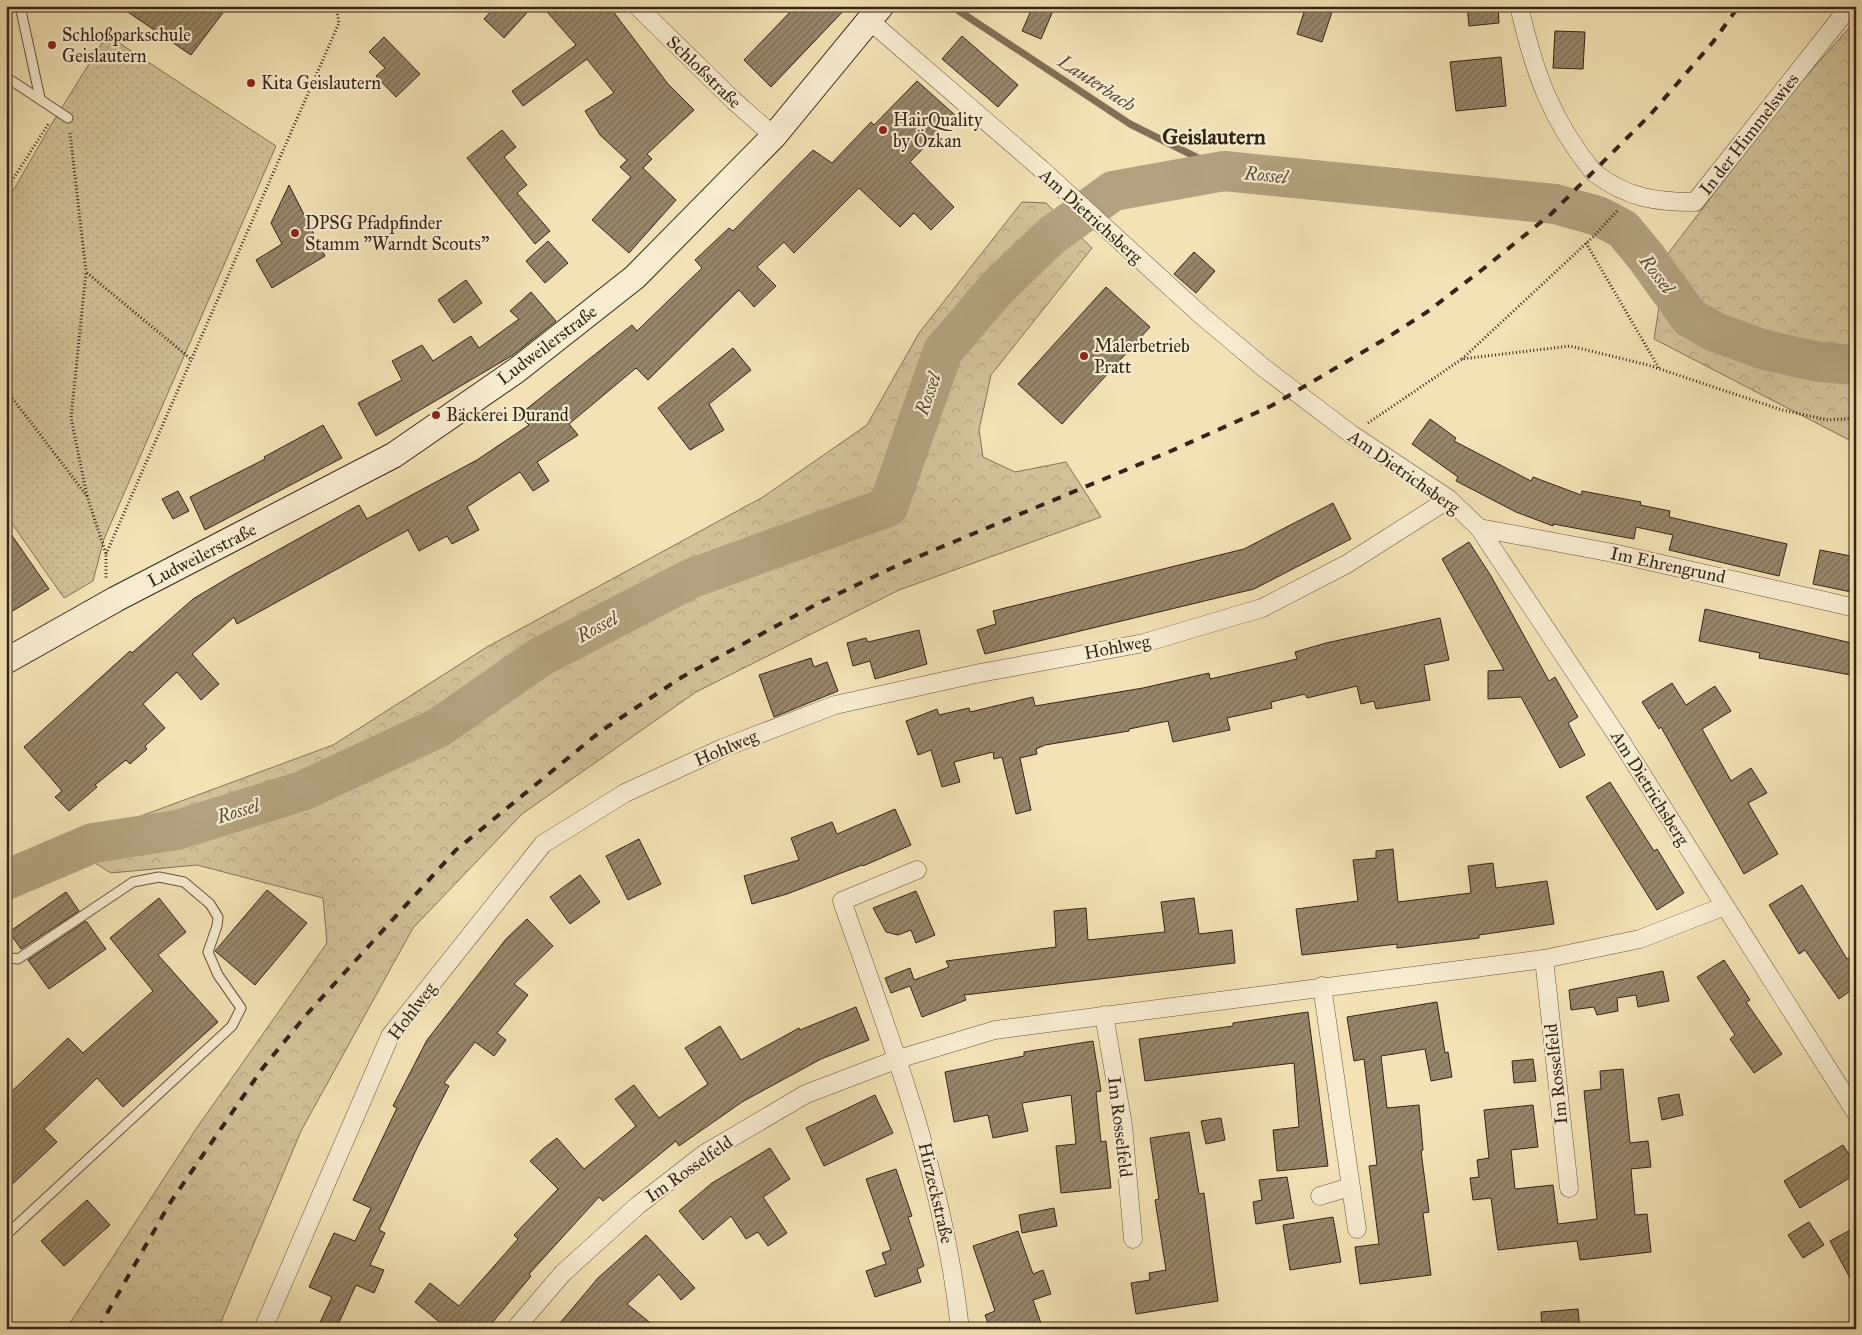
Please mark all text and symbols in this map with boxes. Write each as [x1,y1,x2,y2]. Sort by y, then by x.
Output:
place label: Schloßparkschule Geislautern [62,24,191,67]
street label: Schloßstraße [662,31,746,113]
marker: Schloßparkschule Geislautern [46,39,58,51]
water label: Lauterbach [1053,49,1140,116]
street label: In der Himmelswies [1695,69,1803,199]
place label: Kita Geislautern [261,72,381,94]
marker: Kita Geislautern [245,77,257,89]
place label: HairQuality by Özkan [893,109,983,152]
district label: Geislautern [1162,123,1266,150]
marker: HairQuality by Özkan [877,124,889,136]
water label: Rossel [1242,161,1291,189]
street label: Am Dietrichsberg [1033,163,1148,269]
place label: DPSG Pfadpfinder Stamm "Warndt Scouts" [305,212,489,255]
marker: DPSG Pfadpfinder Stamm "Warndt Scouts" [289,227,301,239]
water label: Rossel [1634,249,1680,300]
street label: Ludweilerstraße [493,300,601,390]
place label: Malerbetrieb Pratt [1094,335,1190,378]
marker: Malerbetrieb Pratt [1078,350,1090,362]
water label: Rossel [910,368,947,419]
place label: Bäckerei Durand [446,404,569,426]
marker: Bäckerei Durand [430,409,442,421]
street label: Am Dietrichsberg [1343,425,1465,520]
street label: Ludweilerstraße [144,518,260,592]
street label: Im Ehrengrund [1608,542,1728,589]
water label: Rossel [572,606,623,648]
street label: Hohlweg [1082,630,1153,665]
street label: Hohlweg [691,725,762,772]
street label: Am Dietrichsberg [1605,726,1694,851]
water label: Rossel [213,793,264,829]
street label: Hohlweg [383,977,442,1045]
street label: Im Rosselfeld [1540,1023,1572,1125]
street label: Im Rosselfeld [1103,1075,1137,1179]
street label: Im Rosselfeld [641,1131,737,1207]
street label: Hirzeckstraße [914,1140,958,1246]

